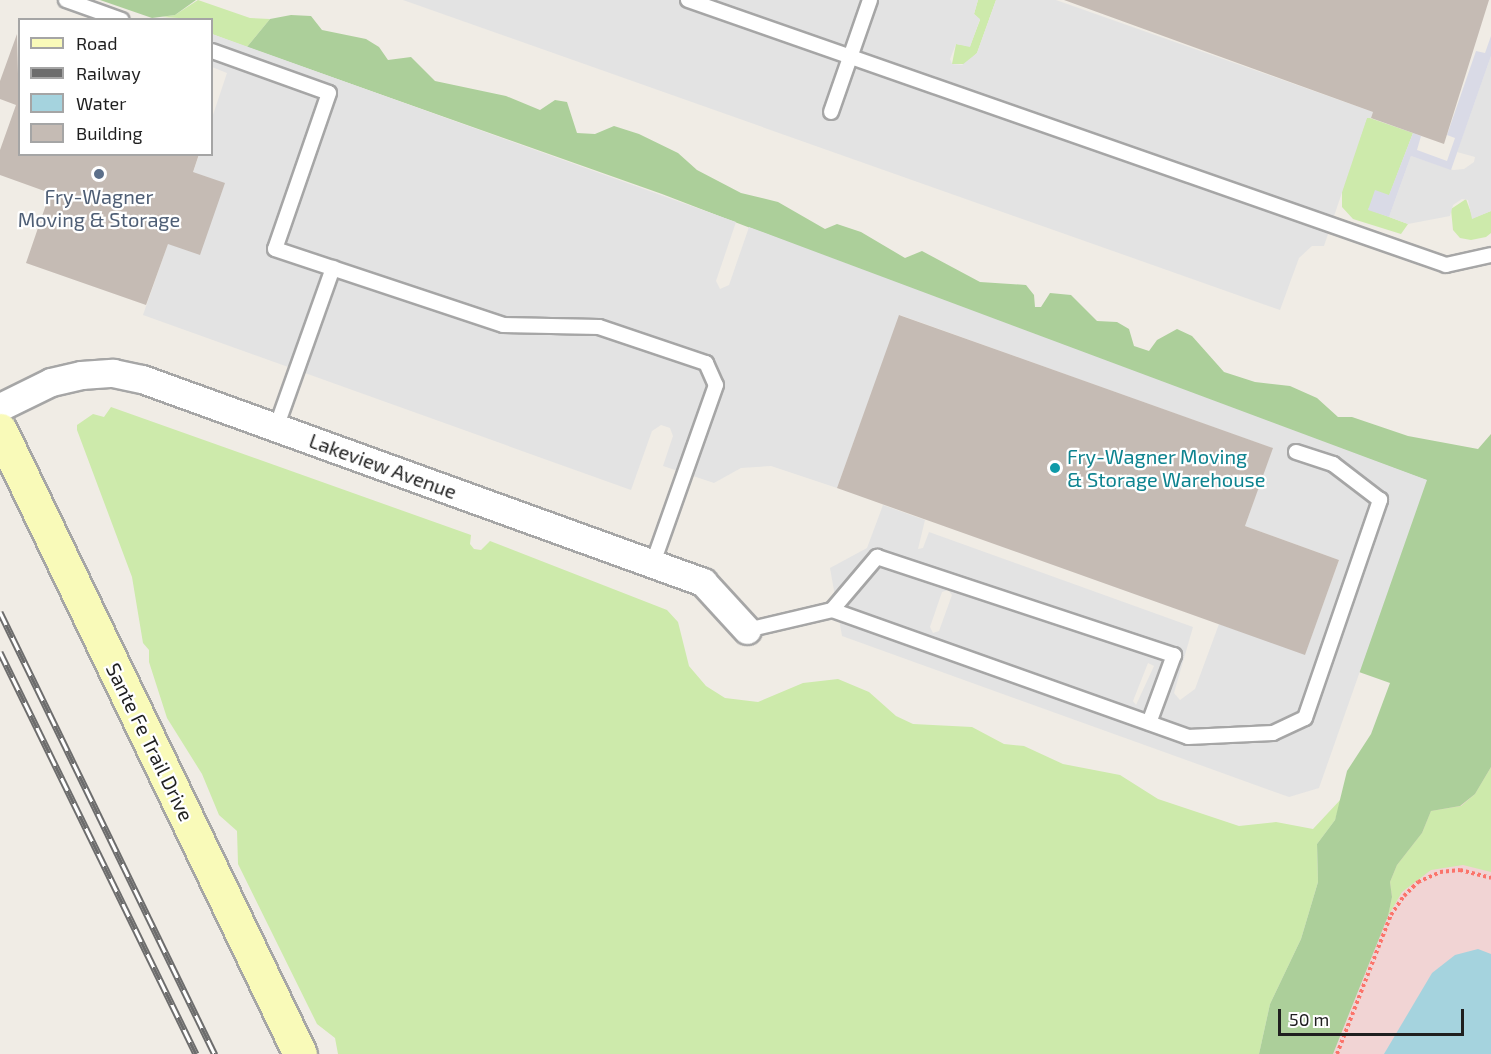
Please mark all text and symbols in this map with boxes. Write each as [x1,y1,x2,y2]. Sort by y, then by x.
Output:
legend [18,18,213,156]
text: Road [76,32,117,54]
text: Railway [76,62,141,84]
text: Water [76,92,126,114]
text: Building [76,122,143,144]
marker: Fry-Wagner Moving & Storage [92,167,106,181]
place label: Fry-Wagner Moving & Storage [18,184,180,231]
street label: Lakeview Avenue [306,428,460,504]
place label: Fry-Wagner Moving & Storage Warehouse [1067,444,1266,491]
marker: Fry-Wagner Moving & Storage Warehouse [1048,461,1062,475]
street label: Sante Fe Trail Drive [101,659,199,825]
scale bar [1281,997,1467,1035]
text: 50 m [1289,1008,1329,1030]

